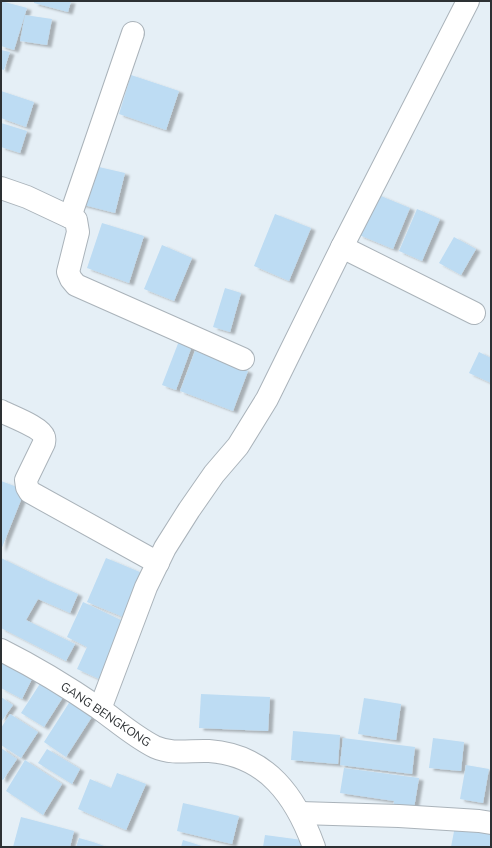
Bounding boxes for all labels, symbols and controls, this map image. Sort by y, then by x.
street label: GANG BENGKONG [58,678,154,750]

